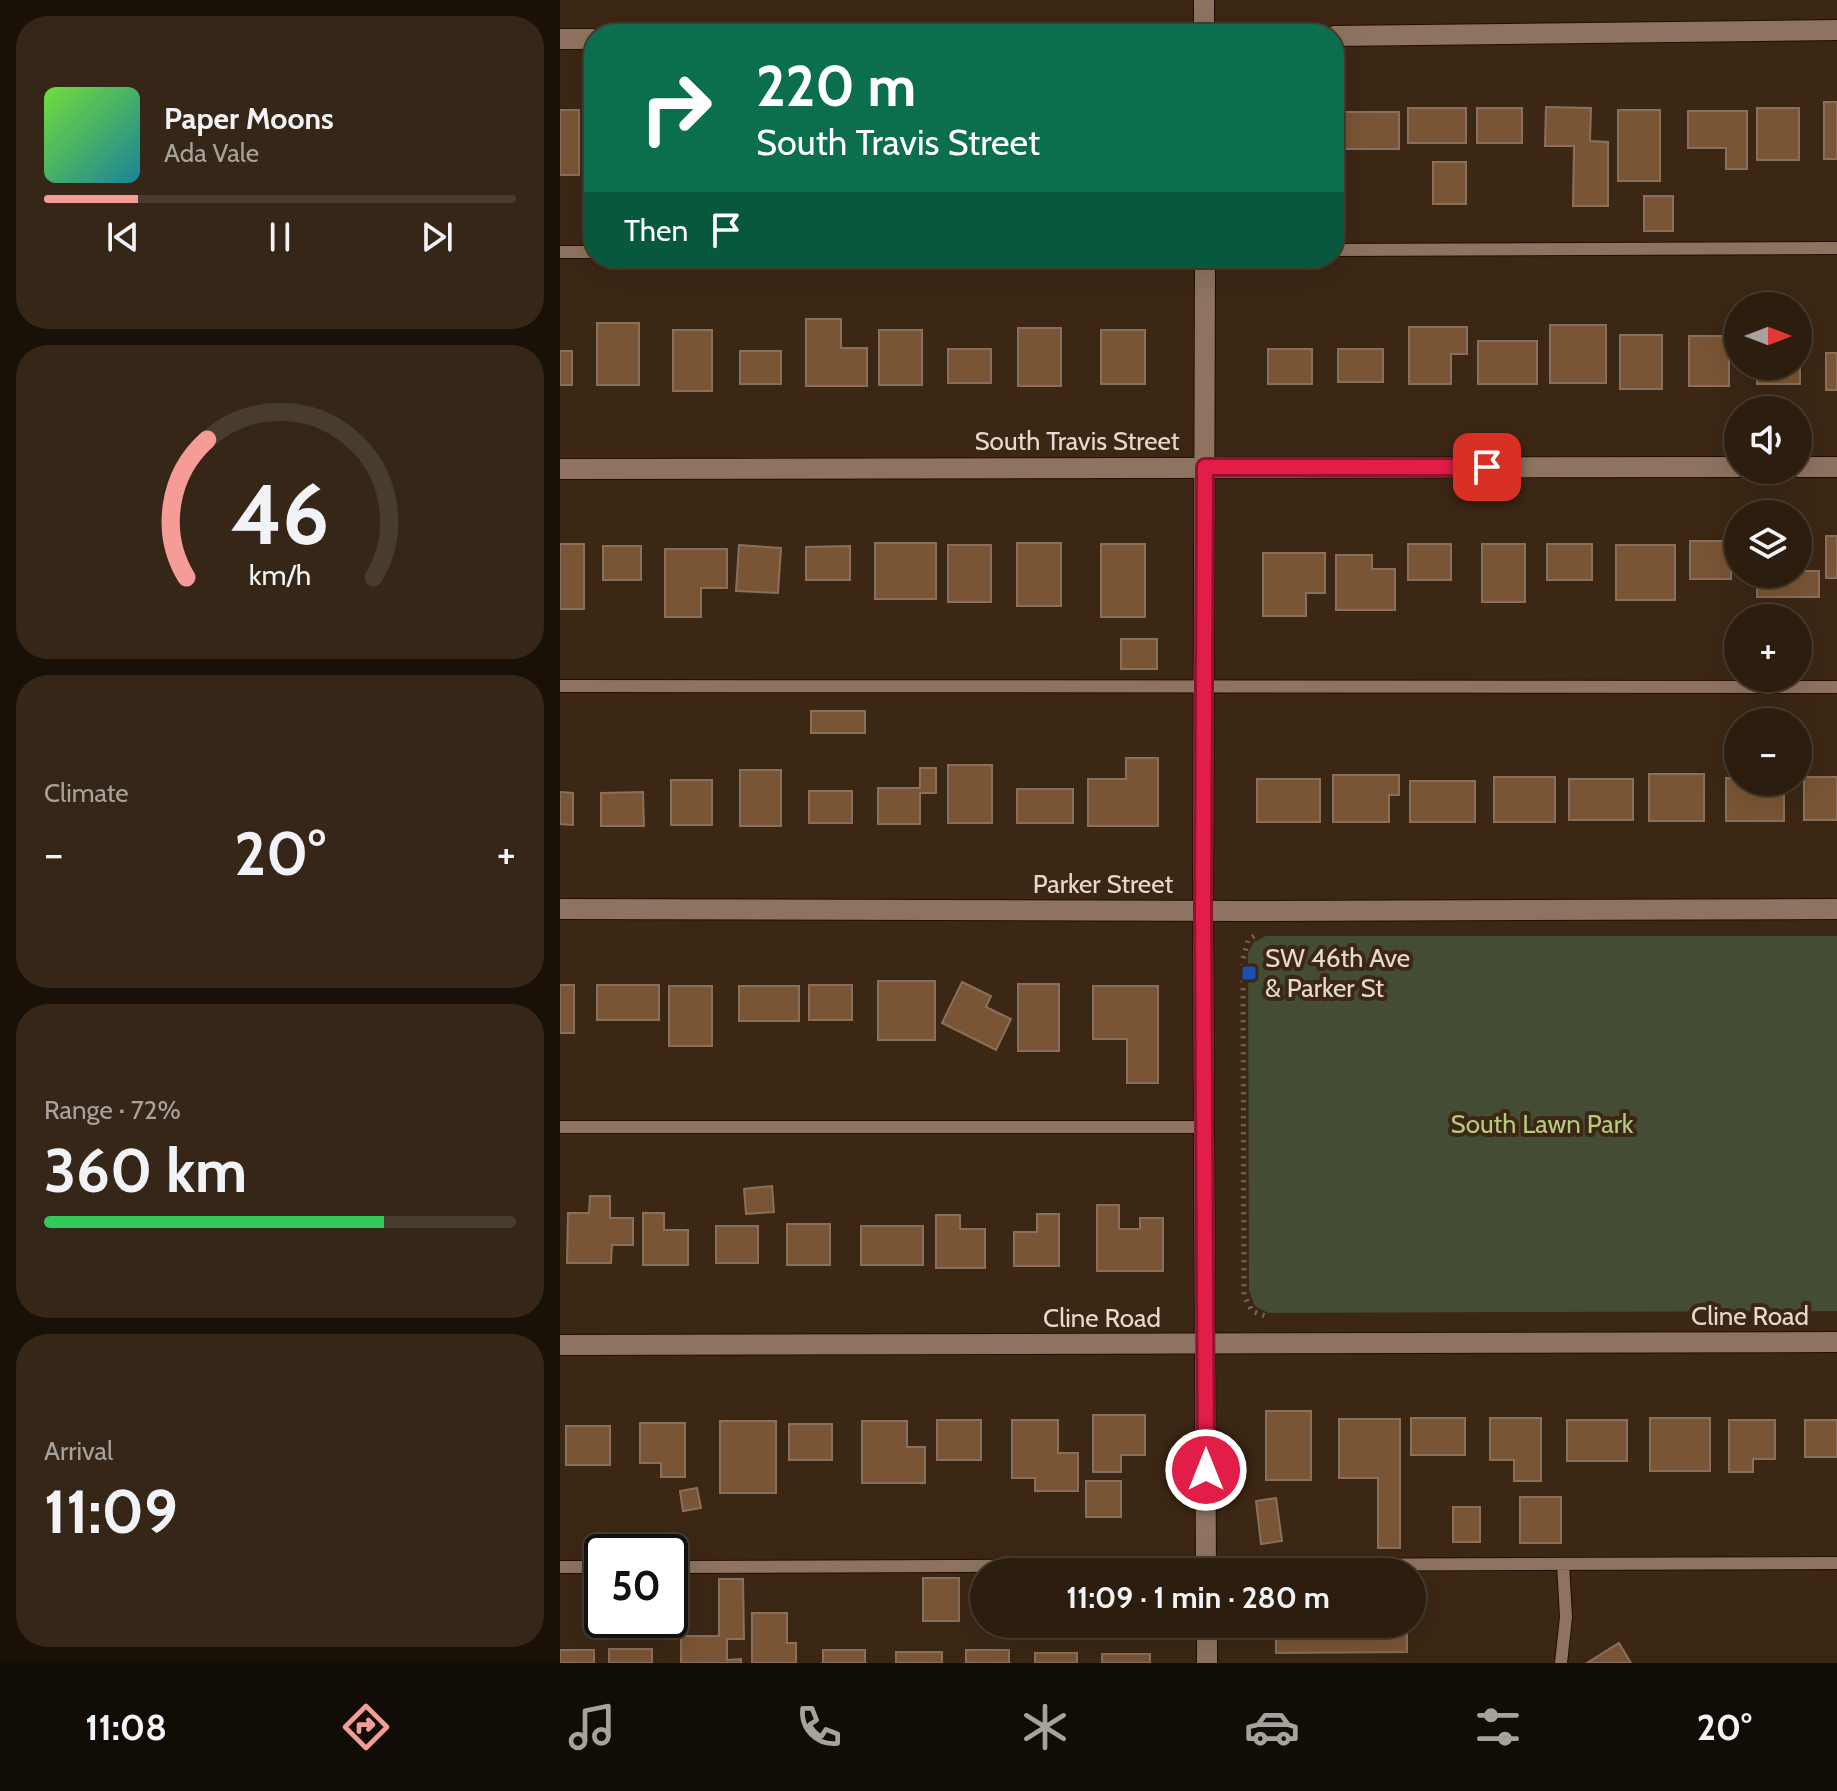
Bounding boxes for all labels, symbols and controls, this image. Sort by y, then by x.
text: 220 m [756,52,916,120]
icon: right [624,56,728,160]
text: Paper Moons [164,100,334,137]
text: South Travis Street [756,120,1040,164]
text: Ada Vale [164,137,259,169]
icon: arrive [704,208,748,252]
text: Then [624,212,688,249]
icon: previous [101,215,145,259]
icon: pause [258,215,302,259]
icon: next [415,215,459,259]
north arrow [1724,292,1812,380]
map controls [1724,292,1812,796]
button: sound [1724,396,1812,484]
street label: South Travis Street [974,425,1180,457]
pin [1453,433,1521,501]
icon: arrive [1465,445,1509,489]
text: 46 [231,464,329,565]
button: layers [1724,500,1812,588]
text: km/h [249,557,311,592]
button: + [1724,604,1812,692]
button: − [1724,708,1812,796]
text: Climate [44,777,129,809]
text: 20° [234,817,326,890]
text: − [44,827,63,880]
text: + [497,827,516,880]
street label: Parker Street [1033,868,1173,900]
place label: SW 46th Ave & Parker St [1265,942,1410,1004]
marker: SW 46th Ave & Parker St [1240,964,1258,982]
text: Range · 72% [44,1094,181,1126]
park label: South Lawn Park [1450,1108,1634,1140]
text: 360 km [44,1134,247,1207]
street label: Cline Road [1691,1300,1809,1332]
street label: Cline Road [1043,1302,1161,1334]
position arrow [1164,1428,1248,1512]
text: Arrival [44,1435,113,1467]
text: 11:09 [44,1475,178,1548]
speed limit sign: 50 [584,1534,688,1638]
text: 11:09 · 1 min · 280 m [1066,1579,1330,1616]
icon: directions [338,1699,394,1755]
icon: music [564,1699,620,1755]
icon: phone [791,1699,847,1755]
icon: climate [1017,1699,1073,1755]
icon: car [1244,1699,1300,1755]
icon: filters [1470,1699,1526,1755]
text: 11:08 [85,1705,167,1749]
text: 20° [1697,1705,1752,1749]

